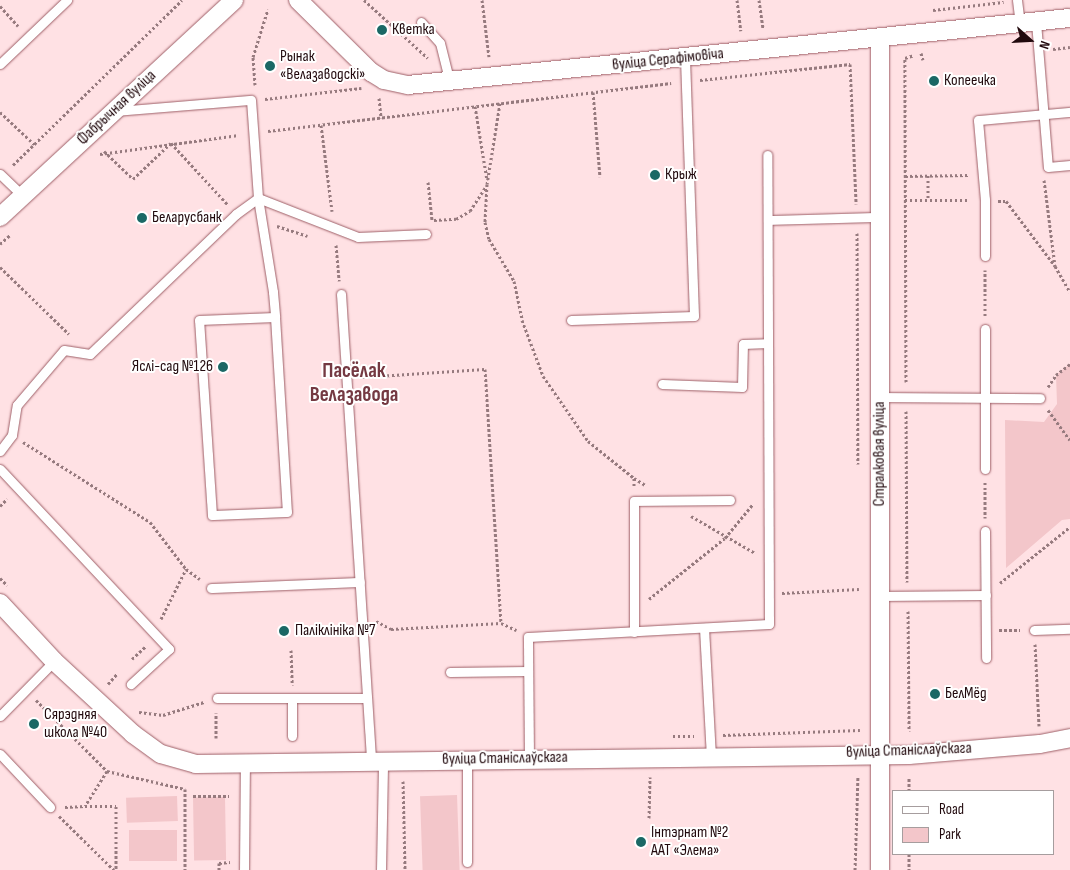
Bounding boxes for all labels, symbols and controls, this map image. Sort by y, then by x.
north arrow [1005,15,1055,65]
place label: Кветка [392,20,435,40]
marker: Кветка [376,24,388,36]
text: N [1035,39,1054,51]
street label: вуліца Серафімовіча [611,45,725,75]
place label: Рынак «Велазаводскі» [280,47,365,85]
marker: Рынак «Велазаводскі» [264,60,276,72]
street label: Фабрычная вуліца [74,67,160,149]
place label: Копеечка [944,71,996,91]
marker: Копеечка [928,75,940,87]
place label: Крыж [665,165,697,185]
marker: Крыж [649,169,661,181]
place label: Беларусбанк [152,208,222,228]
marker: Беларусбанк [136,212,148,224]
place label: Яслі-сад №126 [132,357,213,377]
district label: Пасёлак Велазавода [310,358,398,408]
marker: Яслі-сад №126 [217,361,229,373]
street label: Стралковая вуліца [870,402,890,506]
place label: Паліклініка №7 [295,621,375,641]
marker: Паліклініка №7 [277,624,291,638]
place label: БелМёд [945,684,987,704]
marker: БелМёд [929,688,941,700]
place label: Сярэдняя школа №40 [44,705,107,743]
marker: Сярэдняя школа №40 [28,718,40,730]
street label: вуліца Станіслаўскага [846,739,972,763]
street label: вуліца Станіслаўскага [442,748,568,770]
legend [892,790,1055,855]
text: Road [939,800,964,819]
place label: Інтэрнат №2 ААТ «Элема» [651,823,728,861]
text: Park [939,825,961,844]
marker: Інтэрнат №2 ААТ «Элема» [635,836,647,848]

